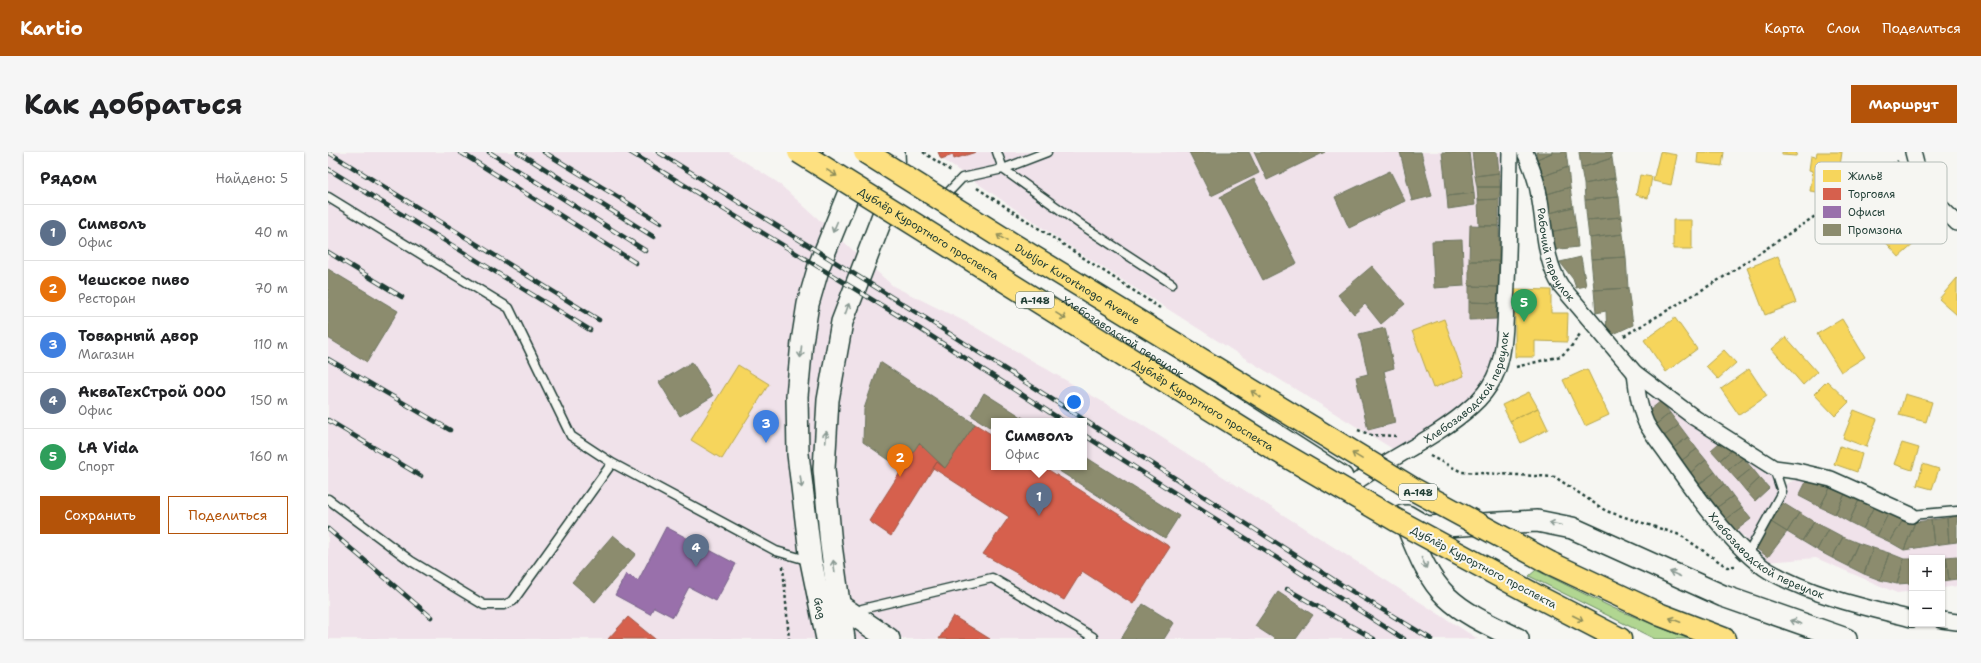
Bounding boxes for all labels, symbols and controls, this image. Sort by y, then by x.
text: Kartio [20,16,83,41]
text: Карта [1764,19,1805,37]
text: Слои [1827,19,1860,37]
text: Поделиться [1882,19,1961,37]
text: Как добраться [24,85,243,123]
button: Маршрут [1851,85,1957,123]
legend [1815,162,1947,244]
text: Рядом [40,167,97,189]
one-way arrow [826,169,838,177]
text: Жильё [1848,169,1883,184]
text: Найдено: 5 [215,170,288,187]
street label: Дублёр Курортного проспекта [855,184,1002,283]
text: Торговля [1848,187,1895,202]
text: Офисы [1848,205,1885,220]
street label: Рабочий переулок [1533,207,1578,305]
text: Символъ [78,214,146,234]
one-way arrow [831,221,839,233]
text: Промзона [1848,223,1902,238]
text: 1 [50,224,56,241]
text: 40 m [254,224,288,241]
text: Офис [78,234,113,251]
one-way arrow [997,234,1008,242]
street label: Dubljor Kurortnogo Avenue [1012,240,1143,328]
text: Чешское пиво [78,270,189,290]
text: 2 [48,280,58,297]
text: 70 m [254,280,288,297]
pin: 5 [1511,289,1537,322]
text: Ресторан [78,290,136,307]
road number: А-148 [1016,292,1054,308]
street label: Хлебозаводской переулок [1059,293,1187,382]
one-way arrow [844,302,851,315]
one-way arrow [1055,312,1066,320]
text: Товарный двор [78,326,198,346]
street label: Хлебозаводской переулок [1421,331,1513,447]
text: 3 [48,336,58,353]
text: 110 m [253,336,288,353]
one-way arrow [797,345,805,358]
text: Магазин [78,346,134,363]
street label: Дублёр Курортного проспекта [1130,356,1277,455]
text: АкваТехСтрой ООО [78,382,226,402]
one-way arrow [1250,390,1262,398]
text: 4 [48,392,58,409]
text: 150 m [250,392,288,409]
your location [1064,392,1084,412]
text: Офис [78,402,113,419]
pin: 3 [753,410,779,443]
popup [991,418,1087,470]
text: Символъ [1005,426,1073,446]
one-way arrow [822,431,830,444]
text: LA Vida [78,438,139,458]
pin: 2 [887,444,913,477]
text: Офис [1005,446,1040,463]
text: 5 [49,448,57,465]
text: 160 m [250,448,288,465]
one-way arrow [1351,451,1363,459]
text: Спорт [78,458,114,475]
one-way arrow [797,475,805,488]
pin: 1 [1026,483,1052,516]
road number: А-148 [1399,484,1437,500]
button: Сохранить [40,496,160,534]
button: Поделиться [168,496,288,534]
street label: Хлебозаводской переулок [1705,509,1826,603]
one-way arrow [1549,520,1562,528]
street label: Дублёр Курортного проспекта [1408,523,1559,612]
pin: 4 [683,534,709,567]
map controls [1909,555,1945,627]
button: + [1909,555,1945,591]
one-way arrow [1421,556,1428,568]
one-way arrow [830,560,838,573]
one-way arrow [1669,570,1681,578]
button: − [1909,591,1945,627]
street label: Gag [810,596,829,621]
one-way arrow [1572,615,1584,622]
one-way arrow [1669,616,1681,624]
one-way arrow [1790,617,1802,625]

